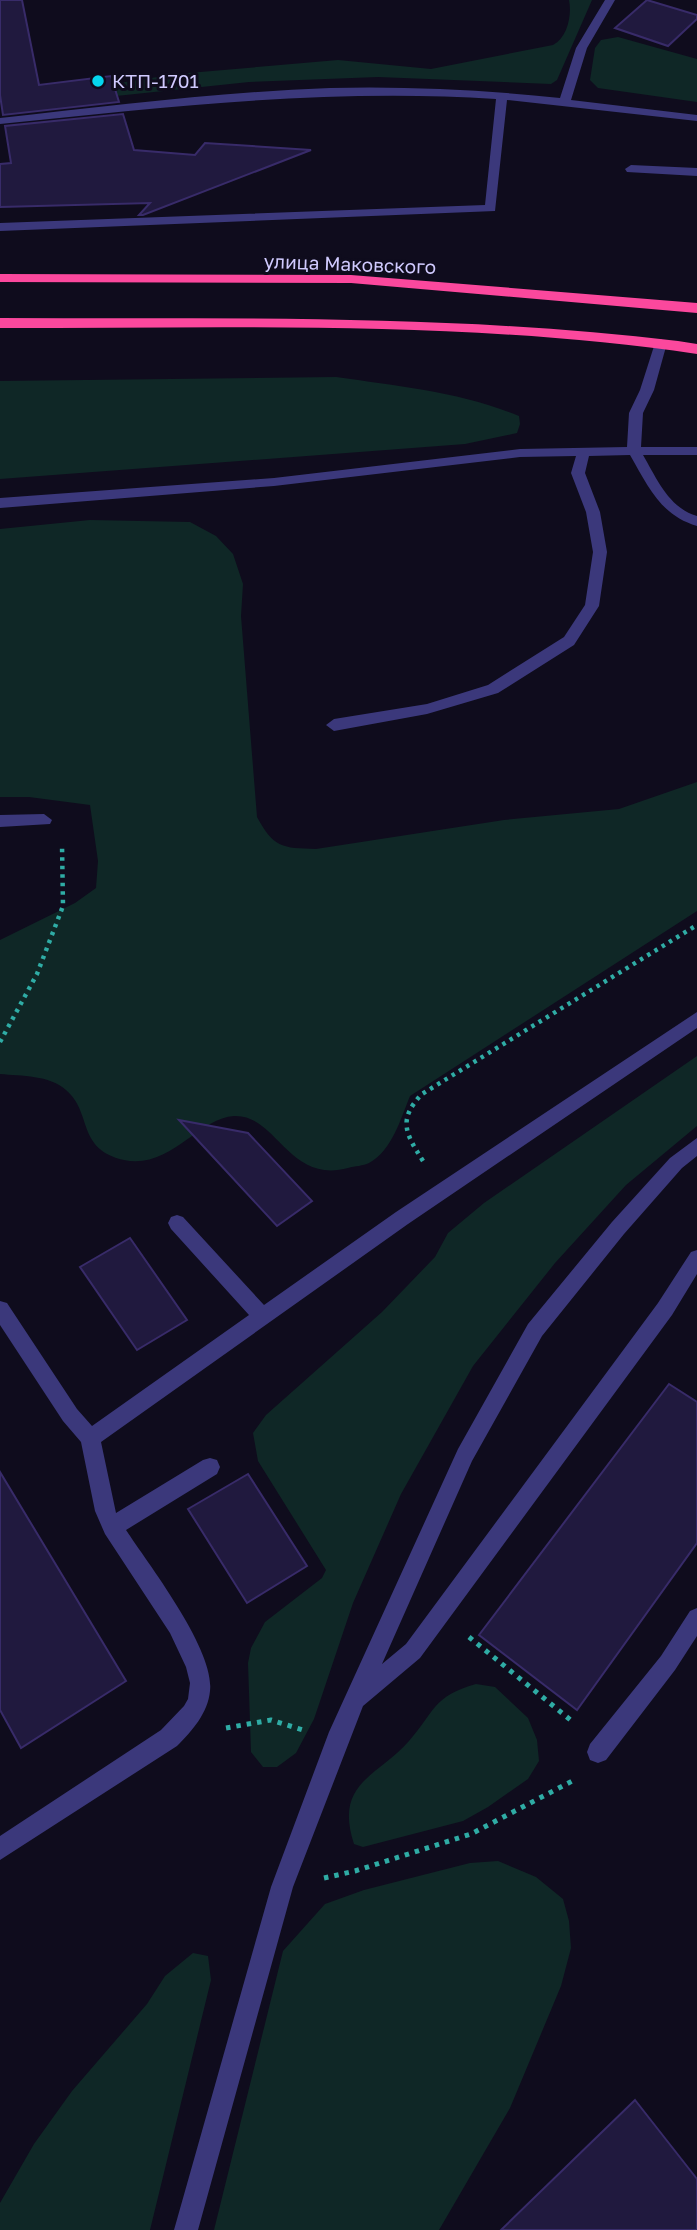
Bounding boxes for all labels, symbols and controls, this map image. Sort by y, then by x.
place label: КТП-1701 [112,69,199,92]
marker: КТП-1701 [90,73,106,89]
street label: улица Маковского [263,249,437,278]

